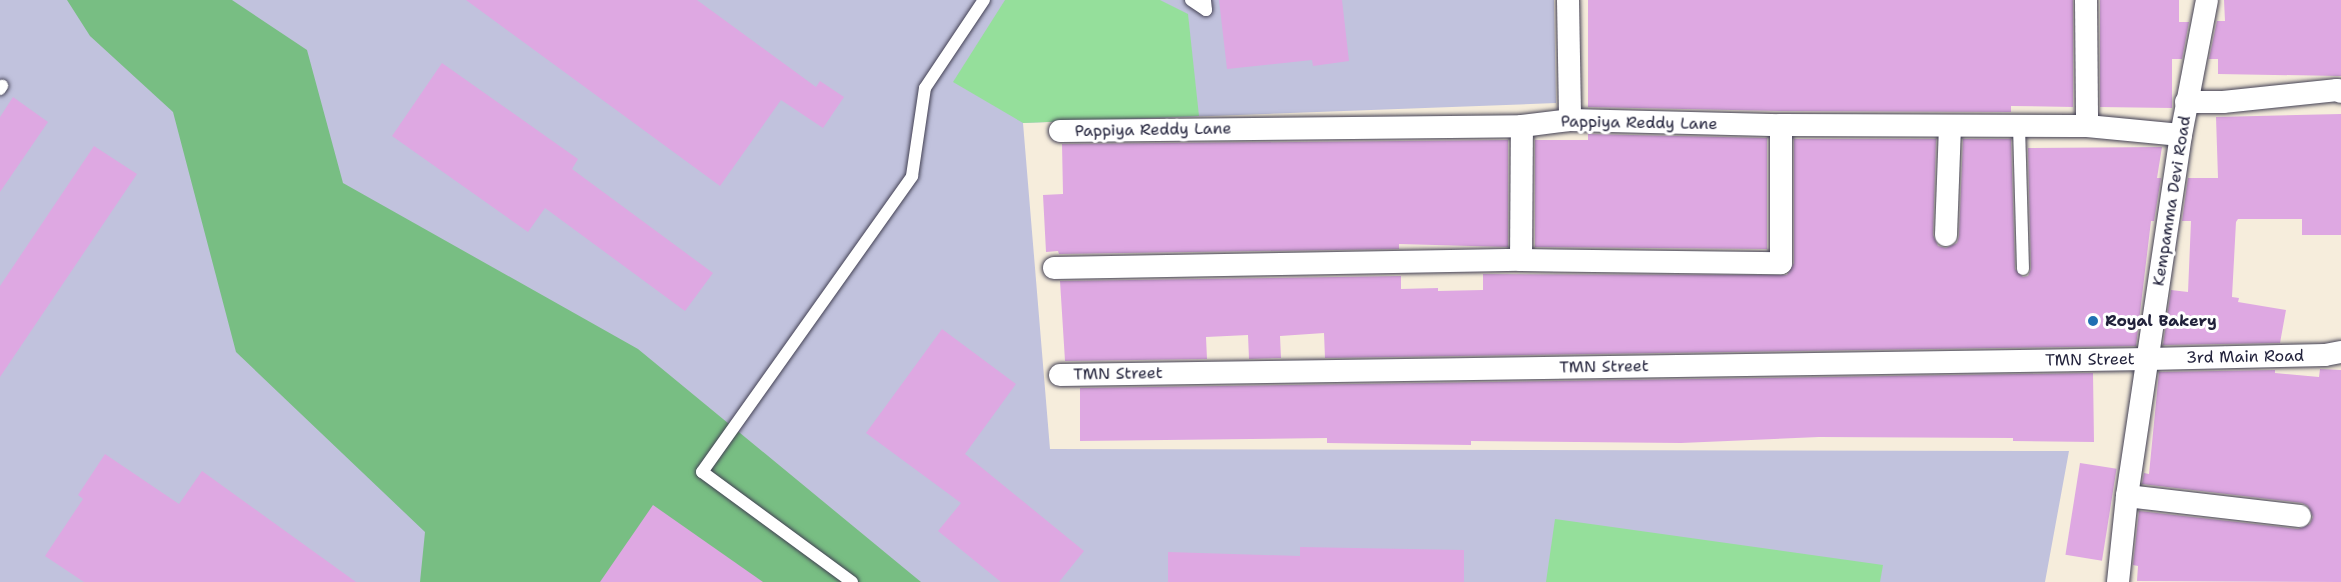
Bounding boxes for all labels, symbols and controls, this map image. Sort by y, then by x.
street label: Pappiya Reddy Lane [1560,112,1718,134]
street label: Kempamma Devi Road [2149,115,2195,287]
street label: Pappiya Reddy Lane [1074,119,1232,141]
place label: Royal Bakery [2105,311,2217,331]
marker: Royal Bakery [2086,314,2100,328]
street label: 3rd Main Road [2186,346,2304,368]
street label: TMN Street [2045,350,2135,370]
street label: TMN Street [1559,357,1649,377]
street label: TMN Street [1073,364,1163,384]

